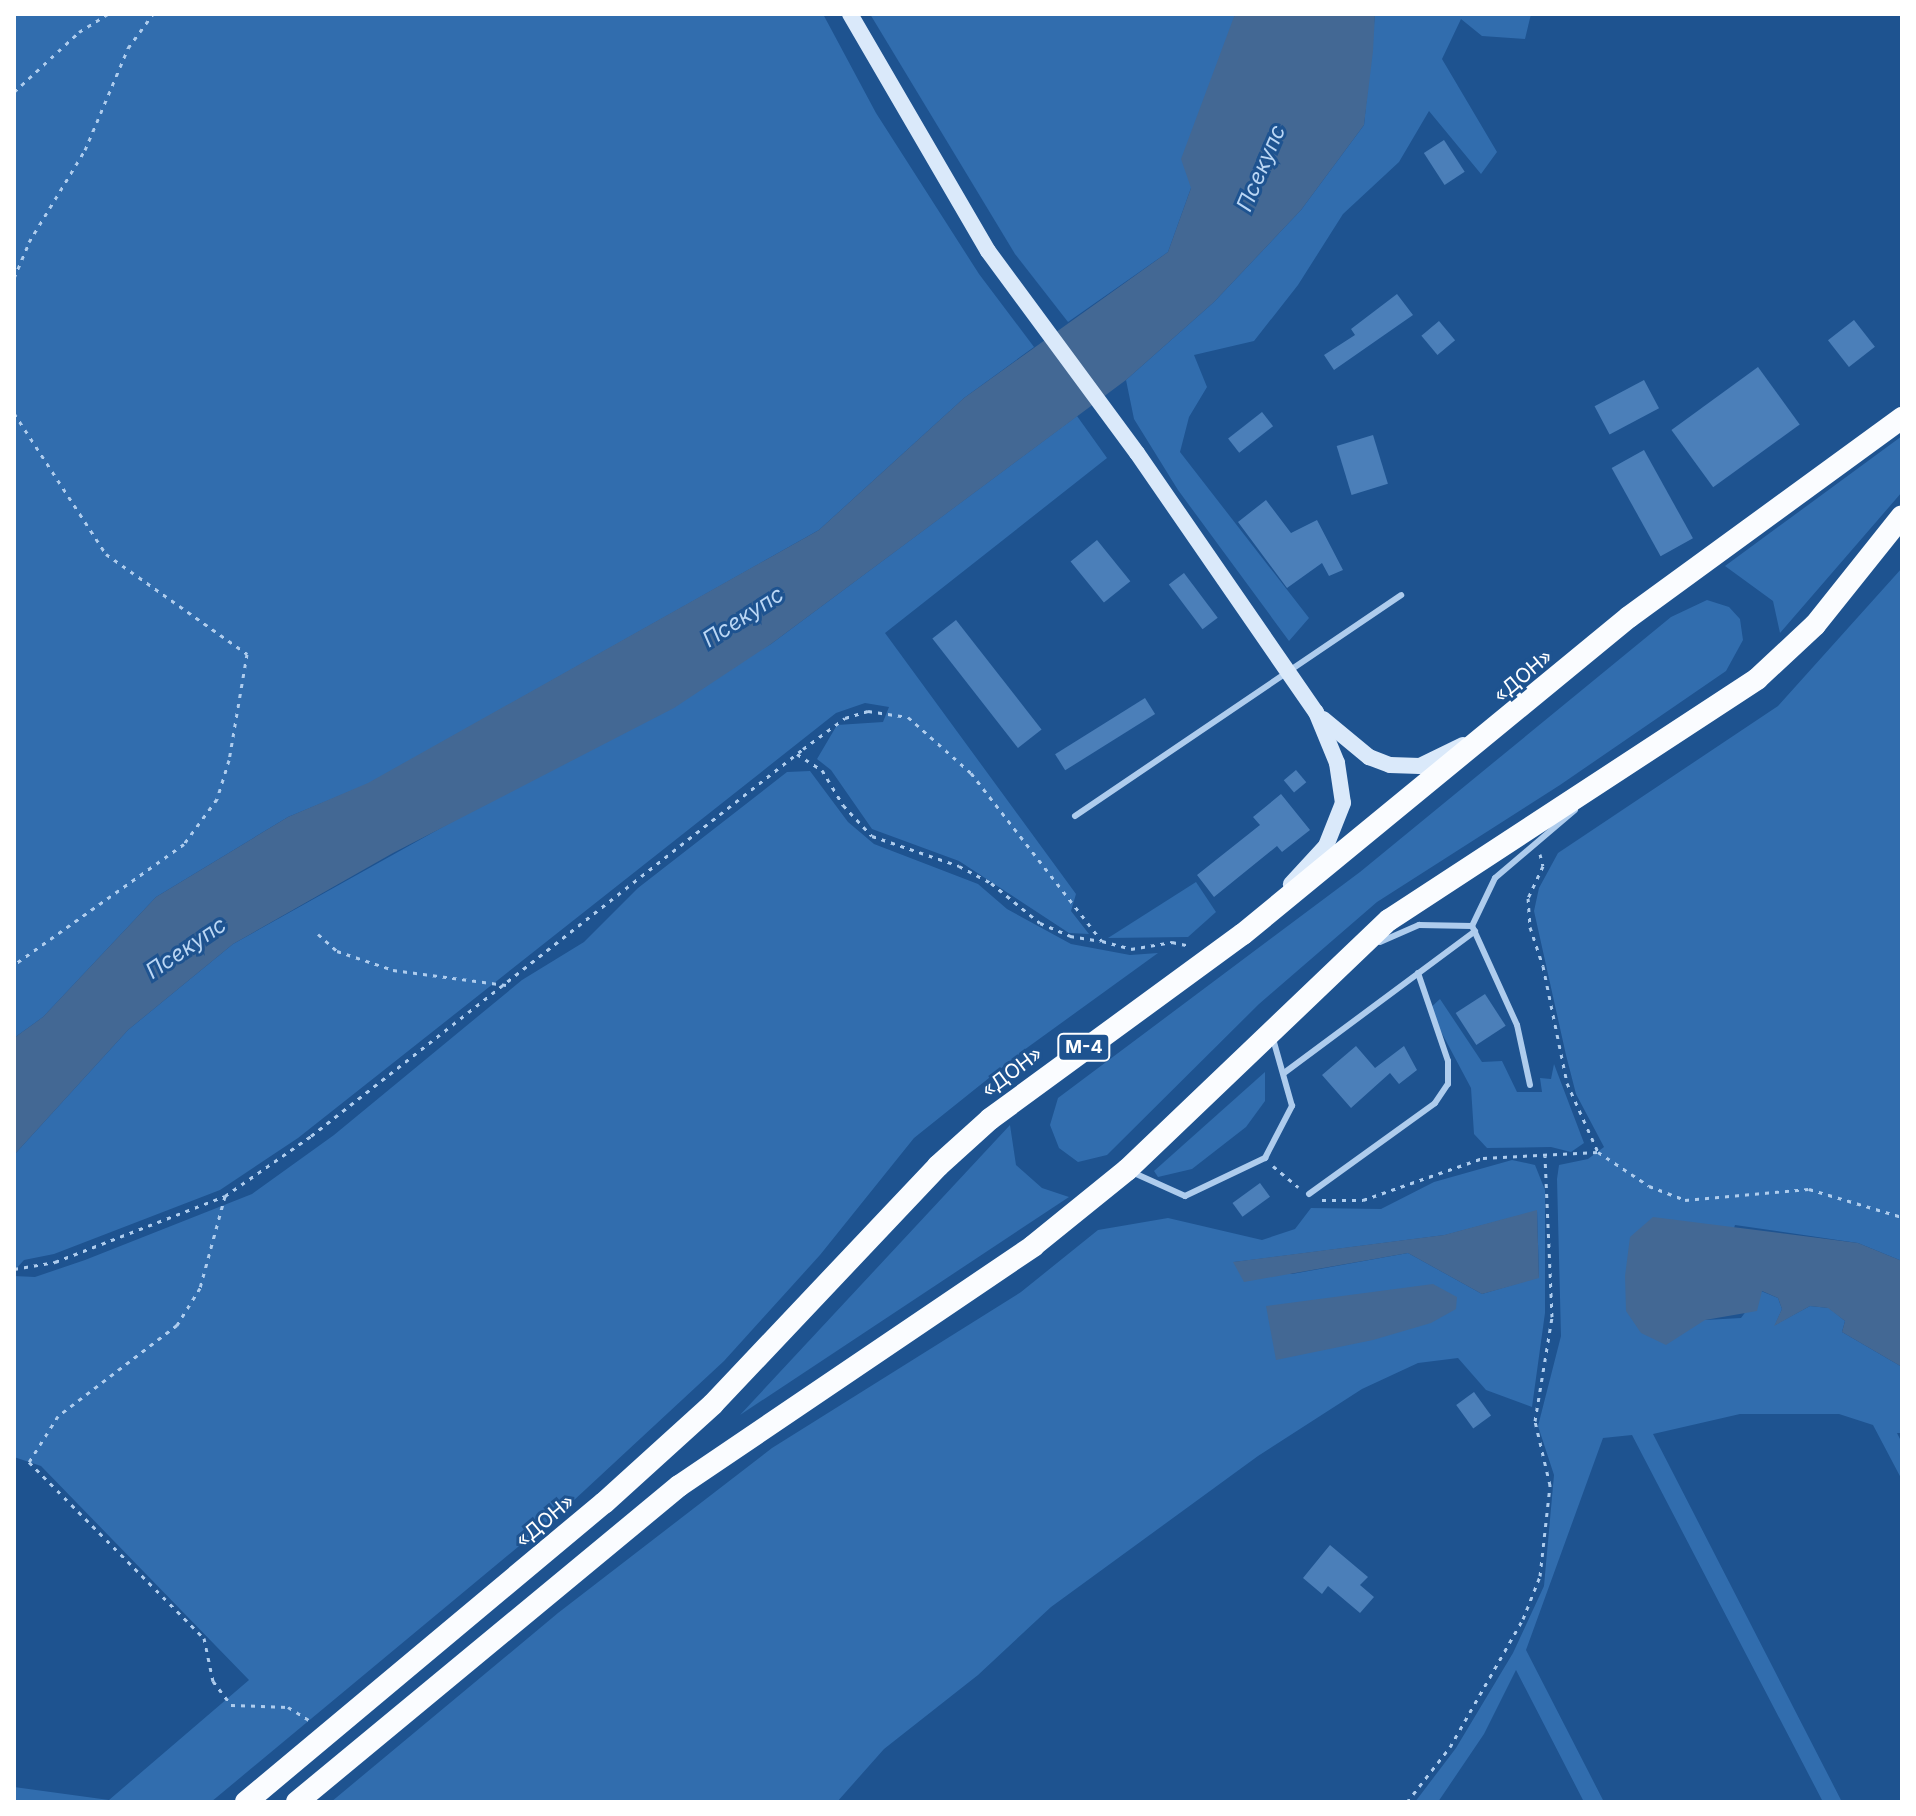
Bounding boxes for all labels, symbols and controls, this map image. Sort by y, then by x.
water label: Псекупс [1231,121,1291,215]
water label: Псекупс [697,581,789,653]
street label: «ДОН» [1489,644,1557,708]
water label: Псекупс [141,911,231,985]
road number: М-4 [1056,1033,1112,1061]
street label: «ДОН» [977,1041,1047,1103]
street label: «ДОН» [511,1489,579,1553]

